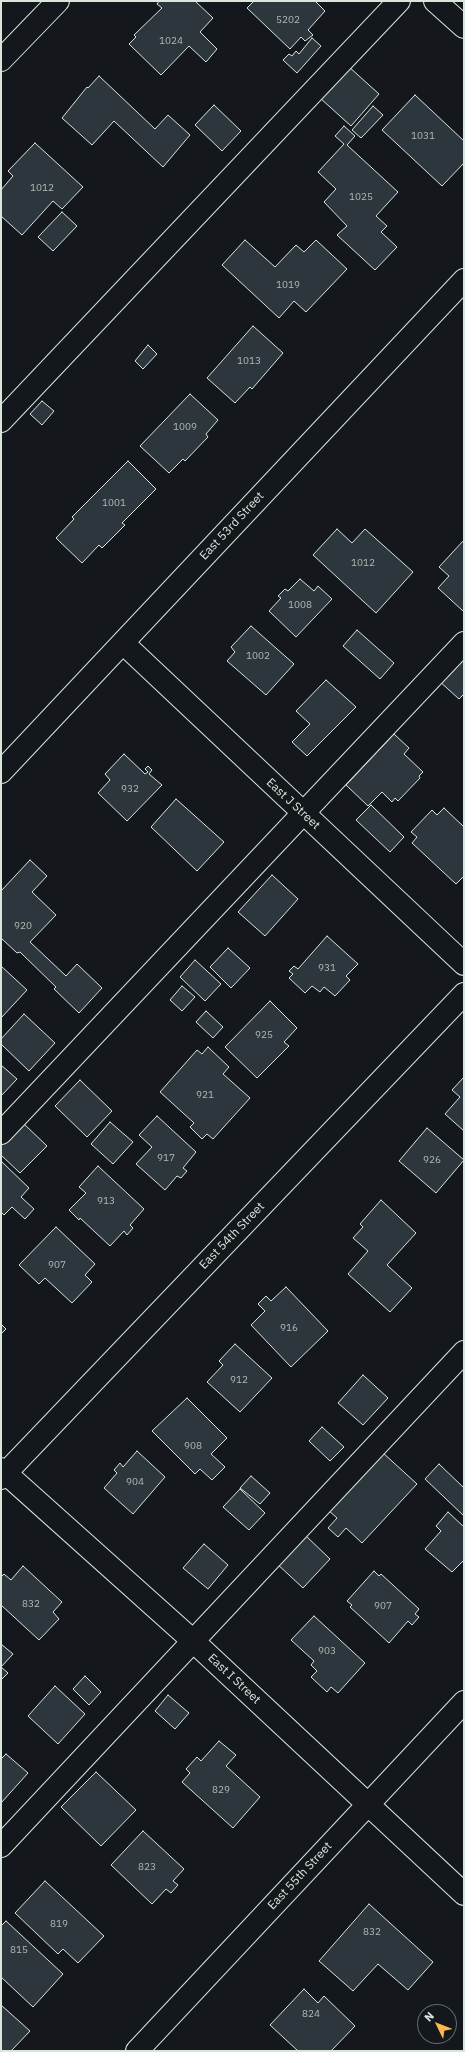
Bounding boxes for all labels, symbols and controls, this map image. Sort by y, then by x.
house number: 5202 [276,14,300,26]
house number: 1024 [159,35,183,47]
house number: 1031 [411,130,435,142]
house number: 1012 [30,182,54,194]
house number: 1025 [349,191,373,203]
house number: 1019 [276,279,300,291]
house number: 1013 [237,355,261,367]
house number: 1009 [173,421,197,433]
street label: East 53rd Street [197,489,267,563]
house number: 1001 [102,497,126,509]
house number: 1012 [351,557,375,569]
house number: 1008 [288,599,312,611]
house number: 1002 [246,650,270,662]
street label: East J Street [263,776,323,832]
house number: 932 [121,783,139,795]
house number: 920 [14,920,32,932]
house number: 931 [318,962,336,974]
house number: 925 [255,1029,273,1041]
house number: 921 [196,1089,214,1101]
house number: 917 [157,1152,175,1164]
house number: 926 [423,1154,441,1166]
house number: 913 [97,1195,115,1207]
street label: East 54th Street [196,1200,268,1272]
house number: 907 [48,1259,66,1271]
house number: 916 [280,1322,298,1334]
house number: 912 [230,1374,248,1386]
house number: 908 [184,1440,202,1452]
house number: 904 [126,1476,144,1488]
house number: 832 [22,1598,40,1610]
house number: 907 [374,1600,392,1612]
house number: 903 [318,1645,336,1657]
street label: East I Street [205,1651,263,1707]
house number: 829 [212,1784,230,1796]
street label: East 55th Street [265,1839,335,1913]
house number: 823 [138,1861,156,1873]
house number: 819 [50,1918,68,1930]
house number: 832 [363,1926,381,1938]
house number: 815 [10,1944,28,1956]
north arrow [417,2004,457,2044]
house number: 824 [302,2008,320,2020]
text: N [421,2009,437,2024]

